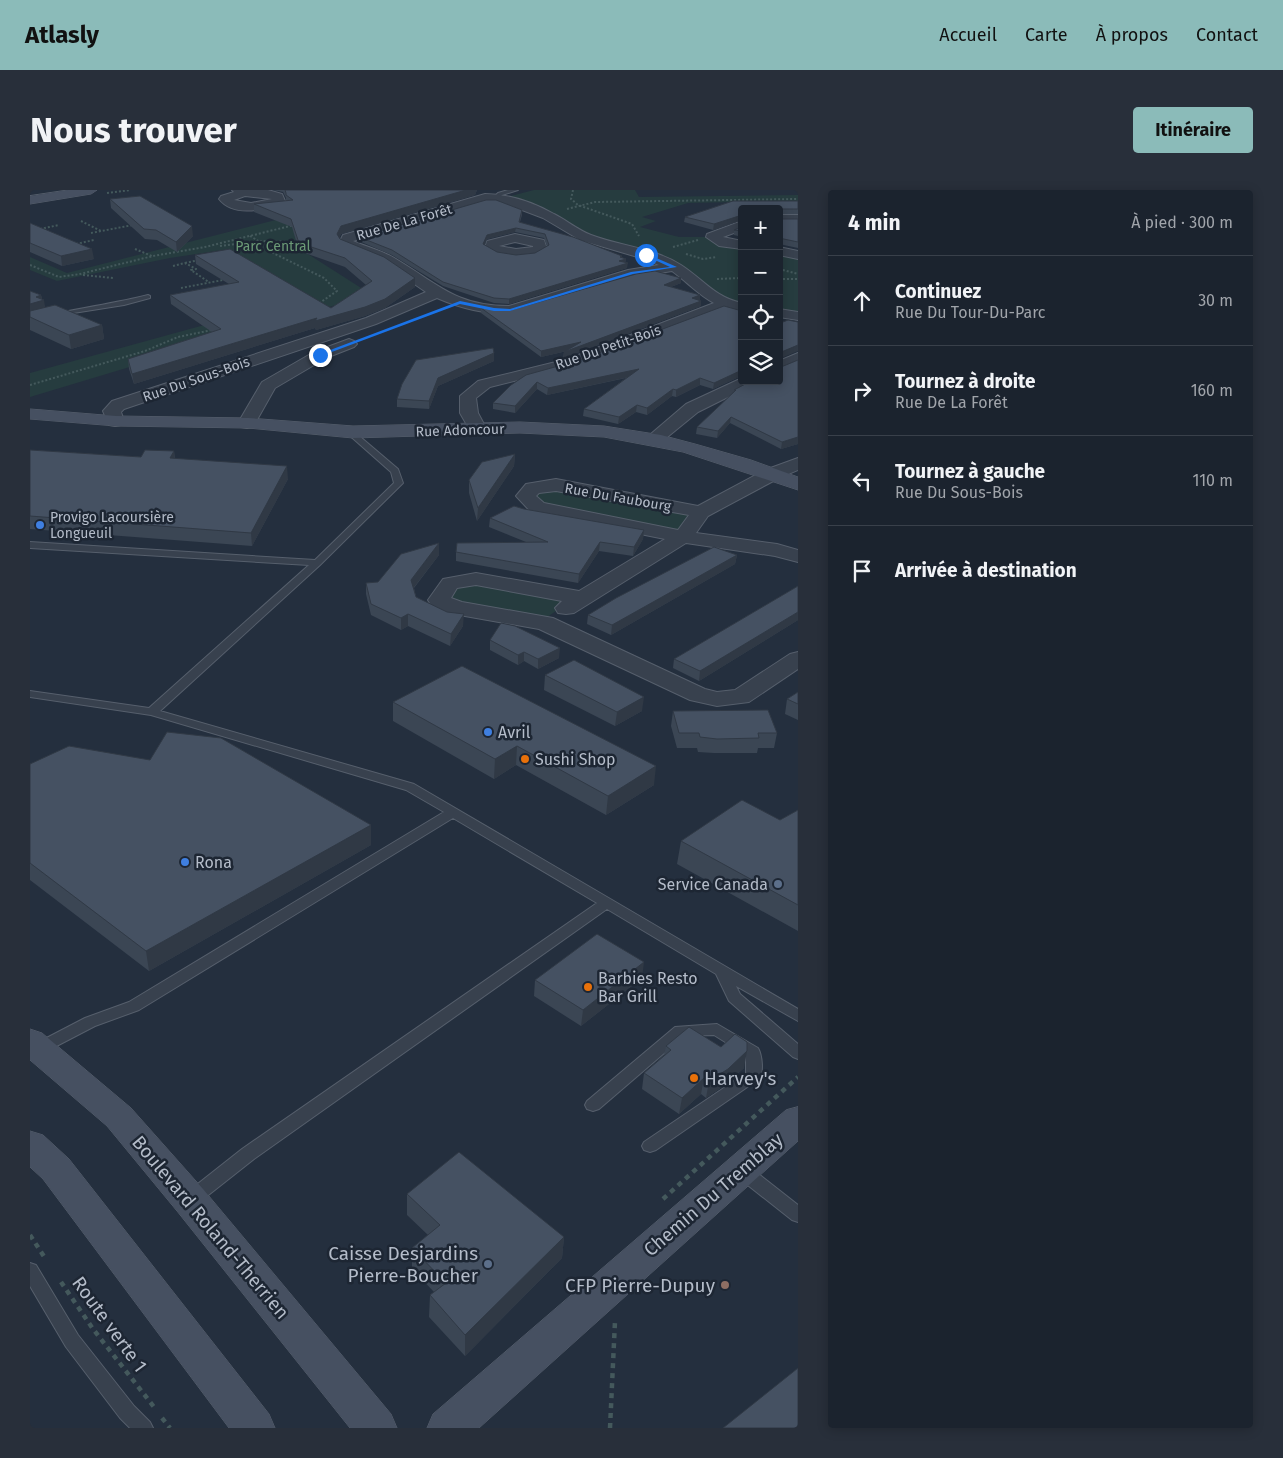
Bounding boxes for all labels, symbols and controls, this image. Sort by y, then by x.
text: Atlasly [25,21,99,49]
text: Accueil [939,24,997,46]
text: Carte [1025,24,1068,46]
text: À propos [1096,24,1168,46]
text: Contact [1196,24,1258,46]
button: Itinéraire [1133,107,1253,153]
text: Nous trouver [30,109,237,151]
street label: Rue De La Forêt [354,200,455,244]
map controls [738,205,783,385]
button: + [738,205,783,250]
text: 4 min [848,210,901,236]
text: À pied · 300 m [1131,213,1233,232]
park label: Parc Central [235,238,311,255]
route start [635,244,658,267]
button: − [738,250,783,295]
text: Continuez [895,280,981,303]
icon: ahead [848,287,876,315]
text: 30 m [1198,291,1233,310]
button: locate [738,295,783,340]
text: Rue Du Tour-Du-Parc [895,303,1045,322]
street label: Rue Du Petit-Bois [553,321,664,373]
button: layers [738,340,783,385]
route end [309,344,332,367]
street label: Rue Du Sous-Bois [140,353,252,406]
text: Tournez à droite [895,370,1036,393]
icon: right [848,377,876,405]
text: 160 m [1191,381,1233,400]
text: Rue De La Forêt [895,393,1008,412]
street label: Rue Adoncour [415,420,505,441]
text: Tournez à gauche [895,460,1045,483]
icon: left [848,467,876,495]
text: 110 m [1192,471,1233,490]
street label: Rue Du Faubourg [563,480,673,515]
text: Rue Du Sous-Bois [895,483,1023,502]
place label: Provigo Lacoursière Longueuil [50,509,174,542]
marker: Provigo Lacoursière Longueuil [34,519,46,531]
icon: arrive [848,557,876,585]
text: Arrivée à destination [895,559,1077,582]
place label: Avril [498,723,531,742]
marker: Avril [482,726,494,738]
place label: Sushi Shop [535,750,616,769]
marker: Sushi Shop [519,753,531,765]
place label: Rona [195,853,232,872]
marker: Rona [179,856,191,868]
place label: Service Canada [658,875,768,894]
marker: Service Canada [772,878,784,890]
place label: Barbies Resto Bar Grill [598,969,698,1006]
marker: Barbies Resto Bar Grill [582,981,594,993]
place label: Harvey's [704,1067,776,1090]
marker: Harvey's [688,1072,700,1084]
street label: Chemin Du Tremblay [639,1127,788,1261]
street label: Boulevard Roland-Therrien [127,1131,294,1324]
place label: Caisse Desjardins Pierre-Boucher [328,1242,479,1287]
marker: Caisse Desjardins Pierre-Boucher [482,1258,494,1270]
street label: Route verte 1 [67,1272,152,1377]
place label: CFP Pierre-Dupuy [565,1274,716,1297]
marker: CFP Pierre-Dupuy [719,1279,731,1291]

